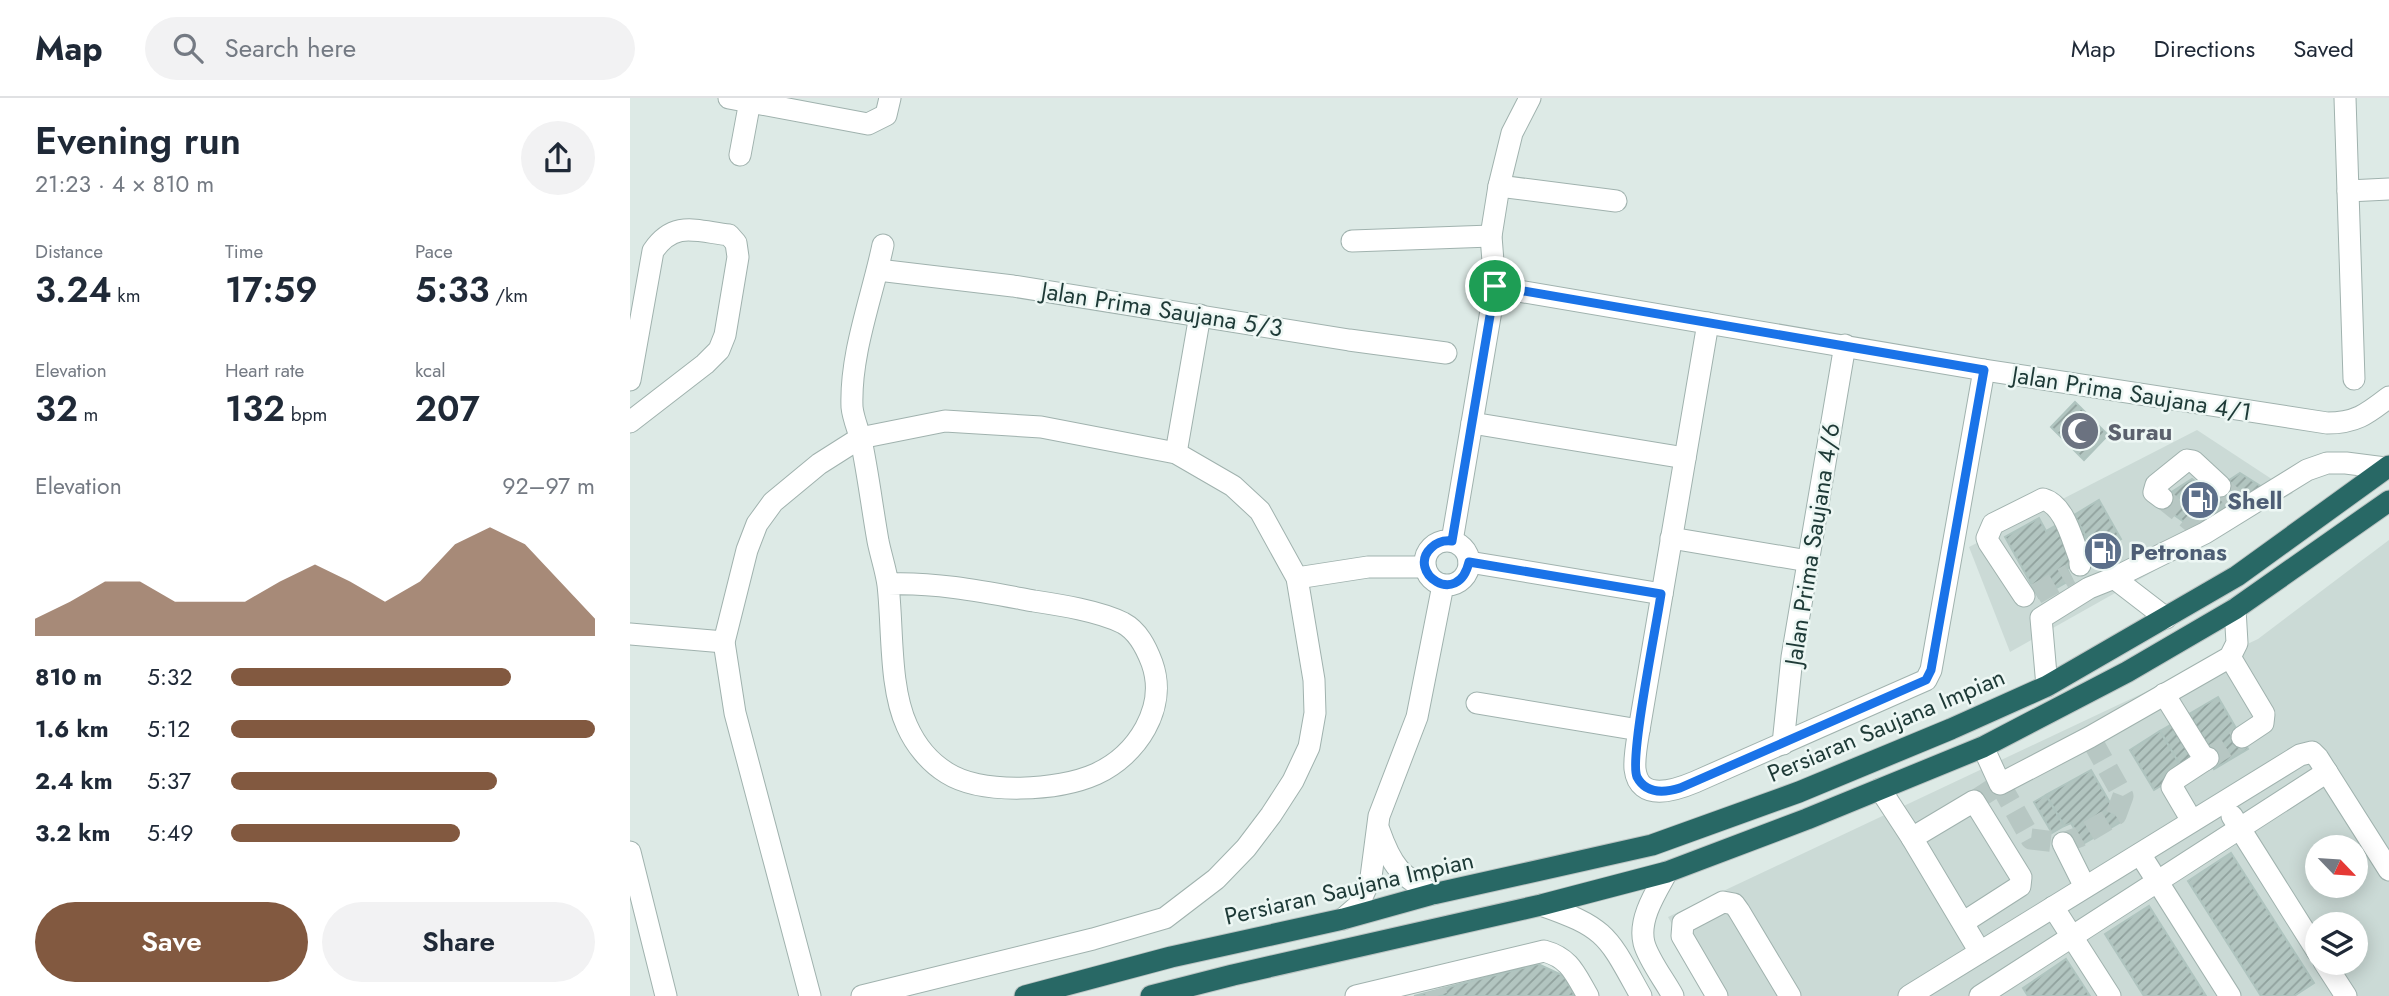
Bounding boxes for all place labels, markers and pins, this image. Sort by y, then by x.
pin [1465,256,1525,316]
mosque icon: Surau [2059,410,2101,452]
place label: Surau [2107,414,2172,449]
fuel station icon: Shell [2179,479,2221,521]
place label: Shell [2227,483,2282,518]
fuel station icon: Petronas [2082,530,2124,572]
place label: Petronas [2130,534,2227,569]

